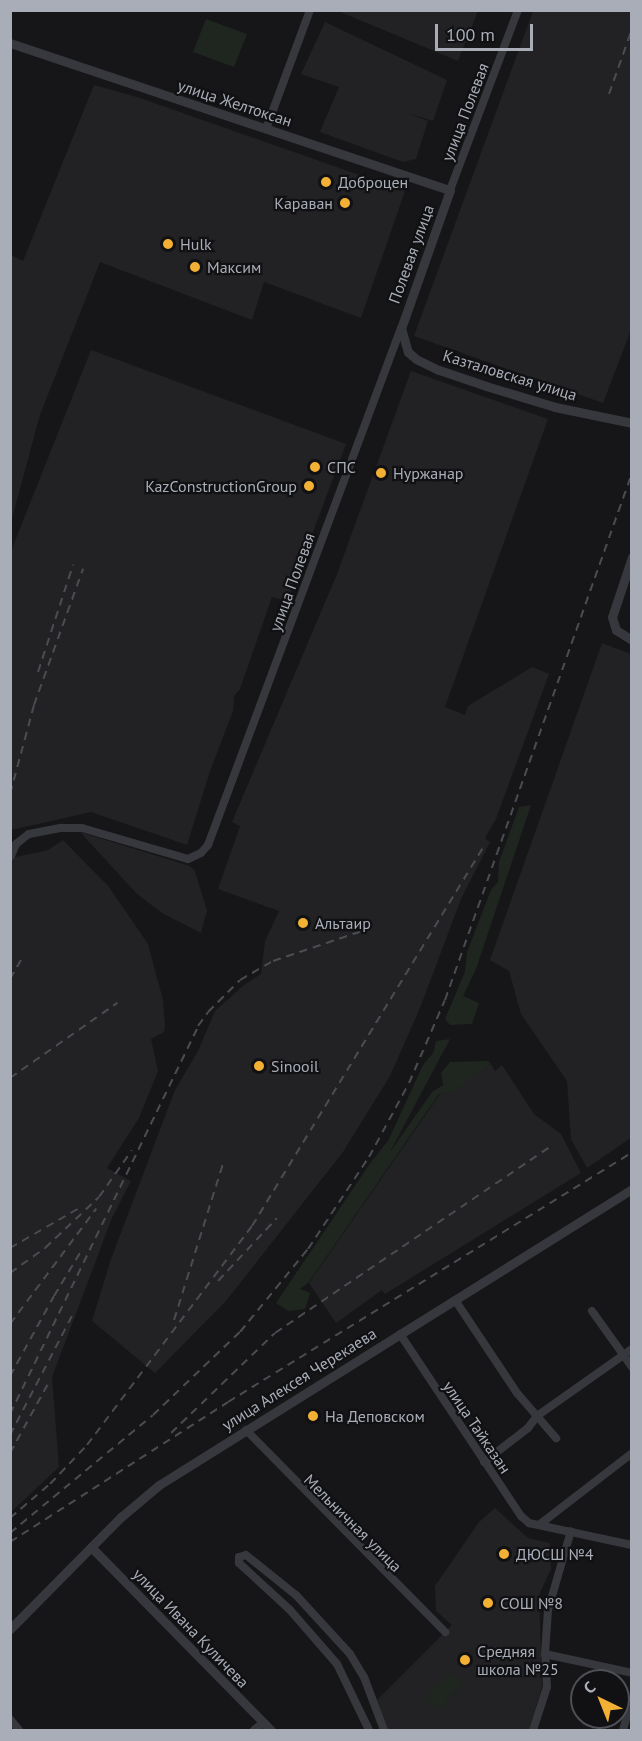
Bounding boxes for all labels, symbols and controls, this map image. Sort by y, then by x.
scale bar [438,12,536,50]
text: 100 m [446,23,495,46]
street label: улица Полевая [437,60,493,164]
street label: улица Желтоксан [175,75,295,131]
place label: Доброцен [338,172,408,192]
marker: Доброцен [319,175,333,189]
place label: Караван [274,193,333,213]
marker: Караван [338,196,352,210]
street label: Полевая улица [384,202,438,306]
place label: Hulk [180,234,212,254]
marker: Hulk [161,237,175,251]
place label: Максим [207,257,261,277]
marker: Максим [188,260,202,274]
street label: Казталовская улица [441,345,579,405]
place label: СПС [327,457,356,477]
marker: СПС [308,460,322,474]
place label: Нуржанар [393,463,463,483]
marker: Нуржанар [374,466,388,480]
place label: KazConstructionGroup [145,476,297,496]
marker: KazConstructionGroup [302,479,316,493]
street label: улица Полевая [265,530,319,634]
place label: Альтаир [315,913,371,933]
marker: Альтаир [296,916,310,930]
place label: Sinooil [271,1056,319,1076]
marker: Sinooil [252,1059,266,1073]
street label: улица Алексея Черекаева [218,1323,380,1435]
street label: улица Тайказан [439,1377,515,1477]
place label: На Деповском [325,1406,425,1426]
marker: На Деповском [306,1409,320,1423]
street label: Мельничная улица [300,1470,406,1576]
place label: ДЮСШ №4 [516,1544,594,1564]
marker: ДЮСШ №4 [497,1547,511,1561]
street label: улица Ивана Куличева [129,1564,253,1692]
place label: СОШ №8 [500,1593,563,1613]
marker: СОШ №8 [481,1596,495,1610]
place label: Средняя школа №25 [477,1641,559,1679]
marker: Средняя школа №25 [458,1653,472,1667]
north arrow [570,1669,630,1729]
text: С [579,1677,599,1698]

